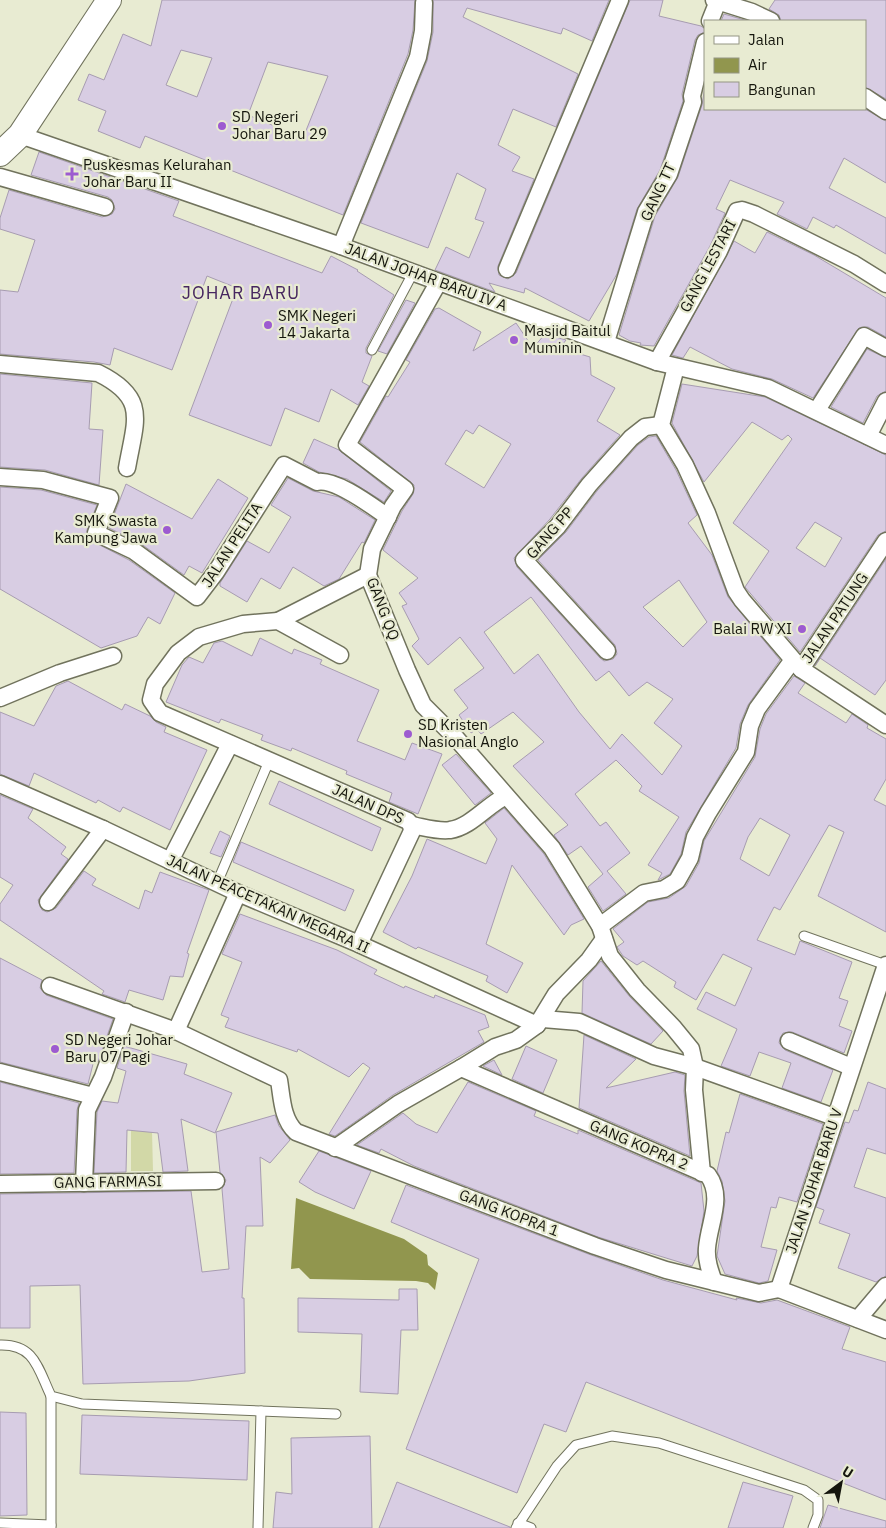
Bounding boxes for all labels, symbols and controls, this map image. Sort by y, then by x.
legend [704,20,866,110]
text: Jalan [748,30,784,49]
text: Air [748,55,767,74]
text: Bangunan [748,80,816,99]
place label: SD Negeri Johar Baru 29 [232,107,327,143]
marker: SD Negeri Johar Baru 29 [216,120,228,132]
place label: Puskesmas Kelurahan Johar Baru II [83,155,232,191]
street label: GANG TT [636,159,679,224]
marker: Puskesmas Kelurahan Johar Baru II [65,167,79,181]
street label: GANG LESTARI [675,216,740,315]
street label: JALAN JOHAR BARU IV A [343,238,510,315]
district label: JOHAR BARU [182,281,300,304]
place label: SMK Negeri 14 Jakarta [278,306,356,342]
marker: SMK Negeri 14 Jakarta [262,319,274,331]
place label: Masjid Baitul Muminin [524,321,611,357]
marker: Masjid Baitul Muminin [508,334,520,346]
street label: JALAN PELITA [197,498,266,591]
street label: GANG PP [522,503,577,563]
place label: SMK Swasta Kampung Jawa [54,511,157,547]
marker: SMK Swasta Kampung Jawa [161,524,173,536]
street label: JALAN PATUNG [797,569,872,667]
street label: GANG QQ [363,575,404,643]
place label: Balai RW XI [713,619,792,638]
marker: Balai RW XI [796,623,808,635]
place label: SD Kristen Nasional Anglo [418,715,519,751]
marker: SD Kristen Nasional Anglo [402,728,414,740]
street label: JALAN DPS [329,779,407,828]
street label: JALAN PEACETAKAN MEGARA II [164,850,373,957]
place label: SD Negeri Johar Baru 07 Pagi [65,1030,174,1066]
marker: SD Negeri Johar Baru 07 Pagi [49,1043,61,1055]
street label: JALAN JOHAR BARU V [781,1106,846,1256]
street label: GANG KOPRA 2 [587,1115,691,1174]
street label: GANG FARMASI [54,1171,162,1192]
street label: GANG KOPRA 1 [457,1185,562,1240]
north arrow [816,1458,866,1508]
text: U [839,1462,857,1482]

